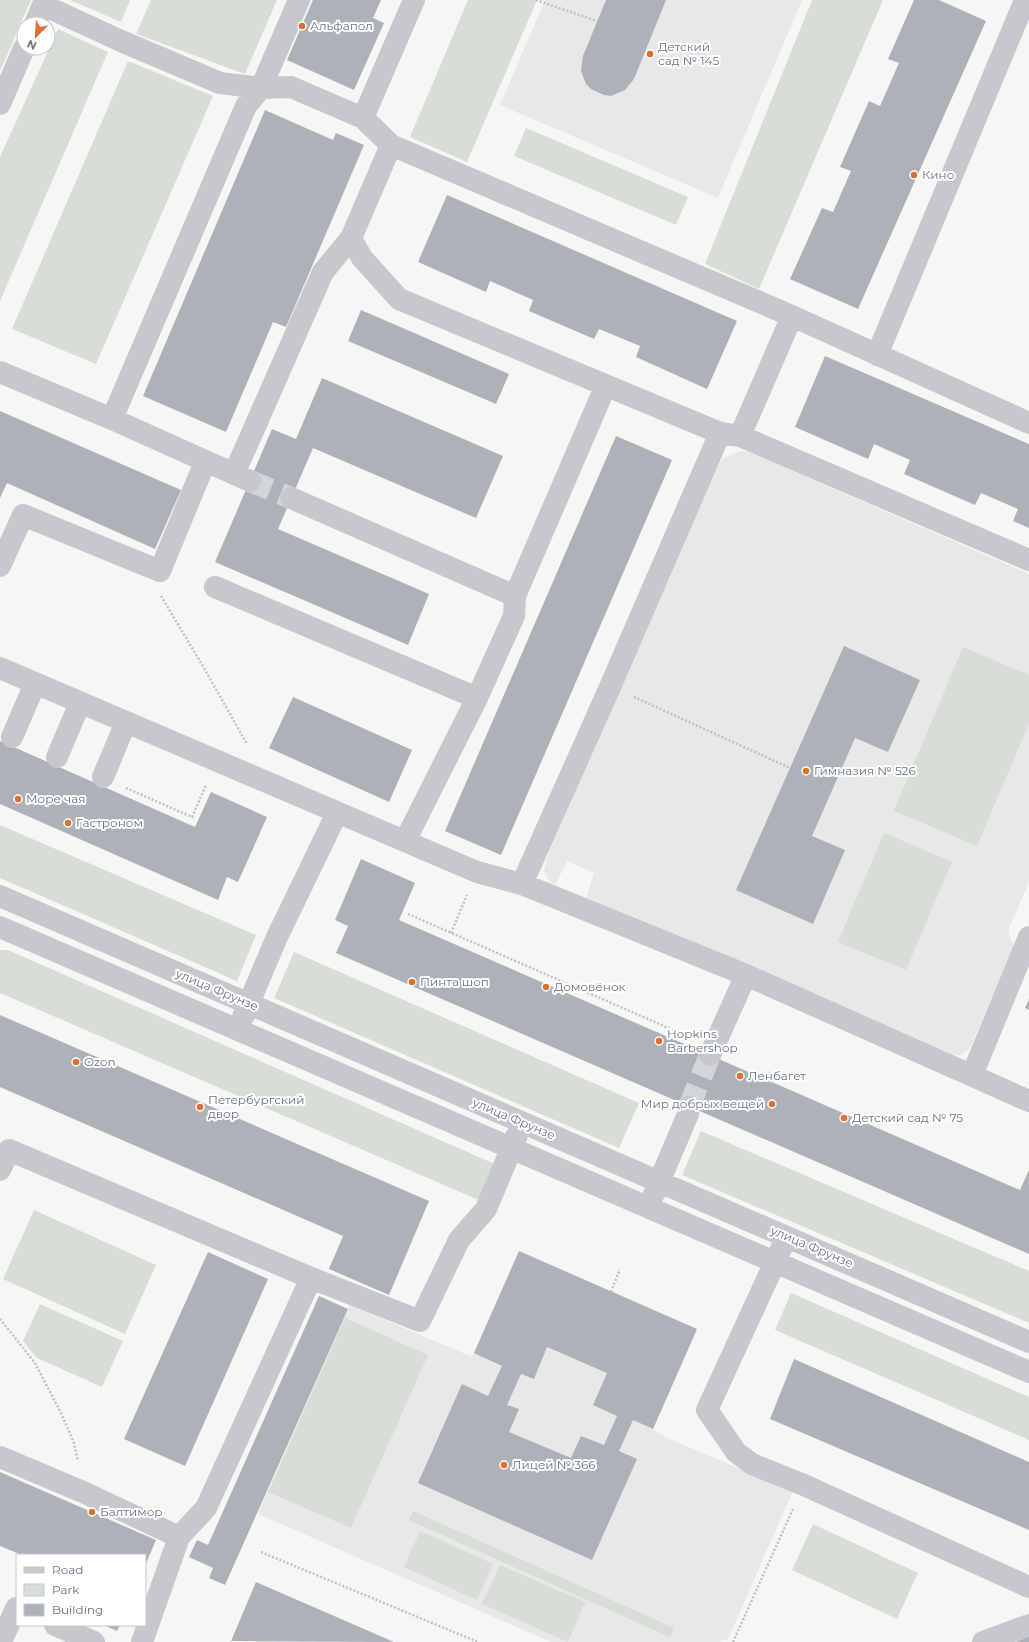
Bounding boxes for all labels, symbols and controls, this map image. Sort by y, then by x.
north arrow [16,16,56,56]
place label: Альфапол [310,18,373,33]
marker: Альфапол [297,21,307,31]
text: N [25,37,39,53]
place label: Детский сад № 145 [658,39,719,68]
marker: Детский сад № 145 [645,49,655,59]
place label: Кино [922,167,955,182]
marker: Кино [909,170,919,180]
place label: Гимназия № 526 [814,763,916,778]
marker: Гимназия № 526 [801,766,811,776]
place label: Море чая [26,791,85,806]
marker: Море чая [13,794,23,804]
place label: Гастроном [76,815,143,830]
marker: Гастроном [63,818,73,828]
street label: улица Фрунзе [173,965,261,1014]
place label: Пинта шоп [420,974,489,989]
marker: Пинта шоп [407,977,417,987]
place label: Домовёнок [554,979,626,994]
marker: Домовёнок [541,982,551,992]
place label: Hopkins Barbershop [667,1026,738,1055]
marker: Hopkins Barbershop [654,1036,664,1046]
place label: Ozon [84,1054,116,1069]
marker: Ozon [71,1057,81,1067]
place label: Ленбагет [748,1068,806,1083]
marker: Ленбагет [735,1071,745,1081]
place label: Петербургский двор [208,1092,304,1121]
street label: улица Фрунзе [470,1094,558,1143]
place label: Мир добрых вещей [641,1096,764,1111]
marker: Мир добрых вещей [767,1099,777,1109]
marker: Петербургский двор [195,1102,205,1112]
place label: Детский сад № 75 [852,1110,963,1125]
marker: Детский сад № 75 [839,1113,849,1123]
street label: улица Фрунзе [768,1222,856,1271]
place label: Лицей № 366 [512,1457,596,1472]
marker: Лицей № 366 [499,1460,509,1470]
place label: Балтимор [100,1504,163,1519]
marker: Балтимор [87,1507,97,1517]
legend [16,1554,146,1626]
text: Road [52,1562,83,1577]
text: Park [52,1582,80,1597]
text: Building [52,1602,103,1617]

